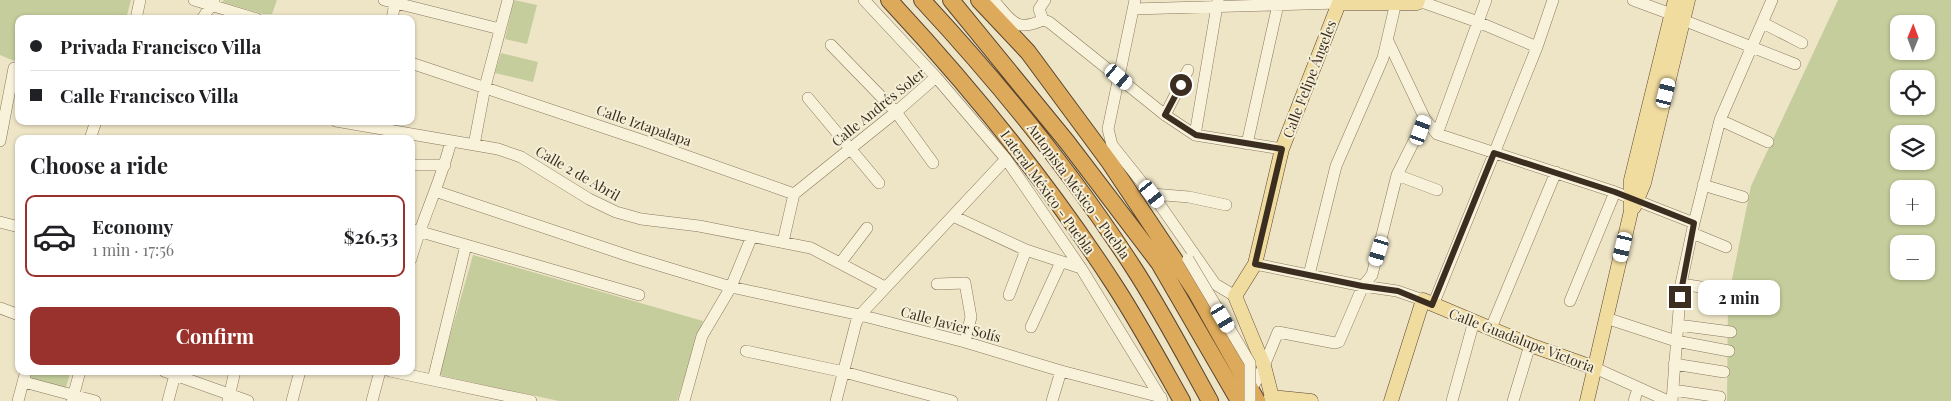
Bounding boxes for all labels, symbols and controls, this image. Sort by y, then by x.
north arrow [1890,15,1935,60]
map controls [1890,15,1935,280]
street label: Calle Felipe Ángeles [1278,17,1340,141]
text: Privada Francisco Villa [60,33,261,59]
car [1102,62,1135,92]
street label: Calle Andrés Soler [827,63,929,151]
button: locate [1890,70,1935,115]
route start [1170,74,1192,96]
car [1655,77,1676,109]
text: Calle Francisco Villa [60,82,239,108]
street label: Calle Iztapalapa [594,100,694,150]
car [1408,113,1433,147]
street label: Autopista México - Puebla [1023,118,1135,263]
button: layers [1890,125,1935,170]
street label: Lateral México - Puebla [997,126,1099,258]
street label: Calle 2 de Abril [532,141,624,205]
text: Choose a ride [30,150,168,180]
car [1136,178,1167,210]
button: + [1890,180,1935,225]
text: Economy [92,213,173,239]
icon: car [32,214,77,259]
text: $26.53 [344,223,398,249]
car [1612,231,1633,263]
car [1367,234,1390,268]
button: − [1890,235,1935,280]
text: 1 min · 17:56 [92,239,174,260]
callout: 2 min [1698,280,1780,314]
route end [1669,286,1691,308]
text: 2 min [1718,287,1760,308]
street label: Calle Javier Solís [899,301,1003,347]
car [1208,301,1237,335]
street label: Calle Guadalupe Victoria [1446,303,1598,377]
button: Confirm [30,307,400,365]

